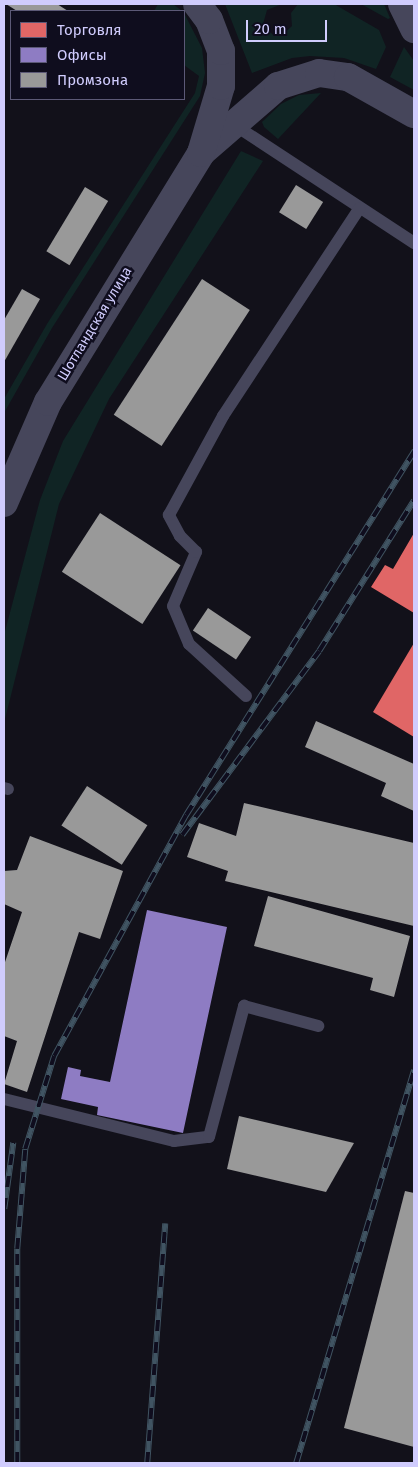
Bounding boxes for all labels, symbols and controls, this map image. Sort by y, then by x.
legend [10,10,185,100]
scale bar [248,10,329,42]
text: 20 m [254,20,287,38]
text: Торговля [57,21,122,39]
text: Офисы [57,46,107,64]
text: Промзона [57,71,128,89]
street label: Шотландская улица [54,264,136,384]

